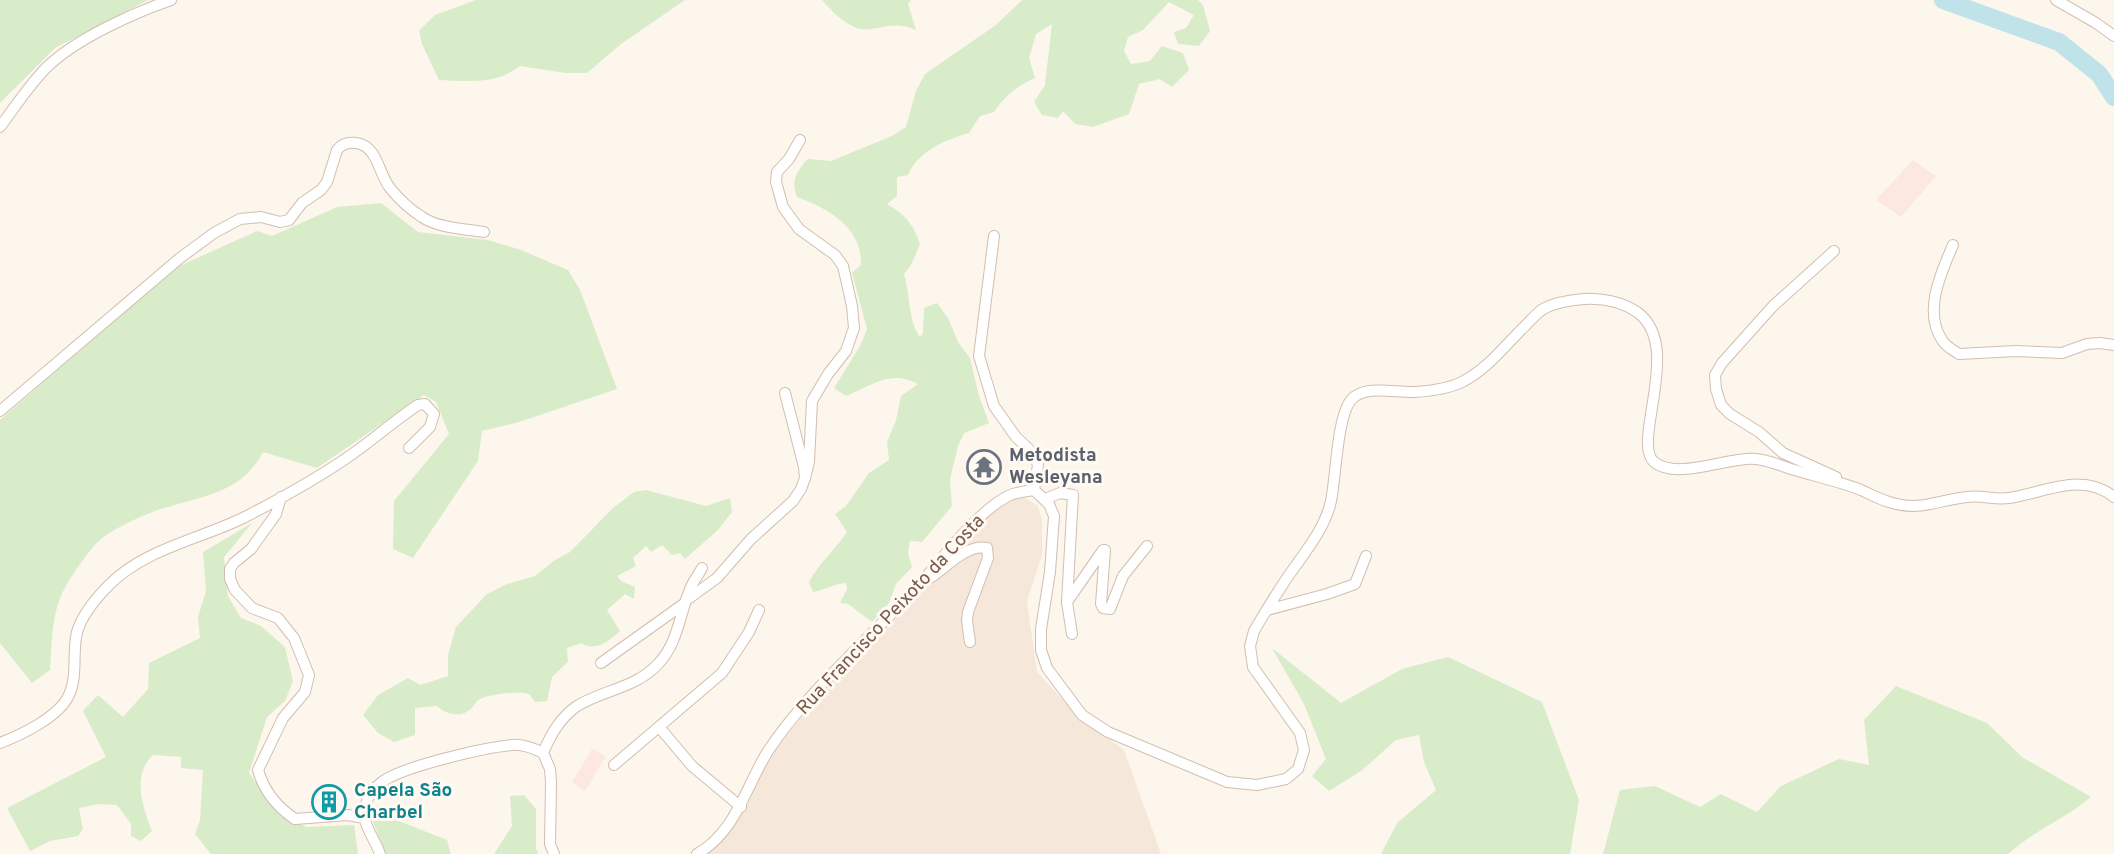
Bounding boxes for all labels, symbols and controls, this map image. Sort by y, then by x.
place label: Metodista Wesleyana [1009,444,1103,490]
temple icon: Metodista Wesleyana [965,448,1003,486]
street label: Rua Francisco Peixoto da Costa [792,510,990,720]
place label: Capela São Charbel [354,779,452,825]
building icon: Capela São Charbel [310,783,348,821]

